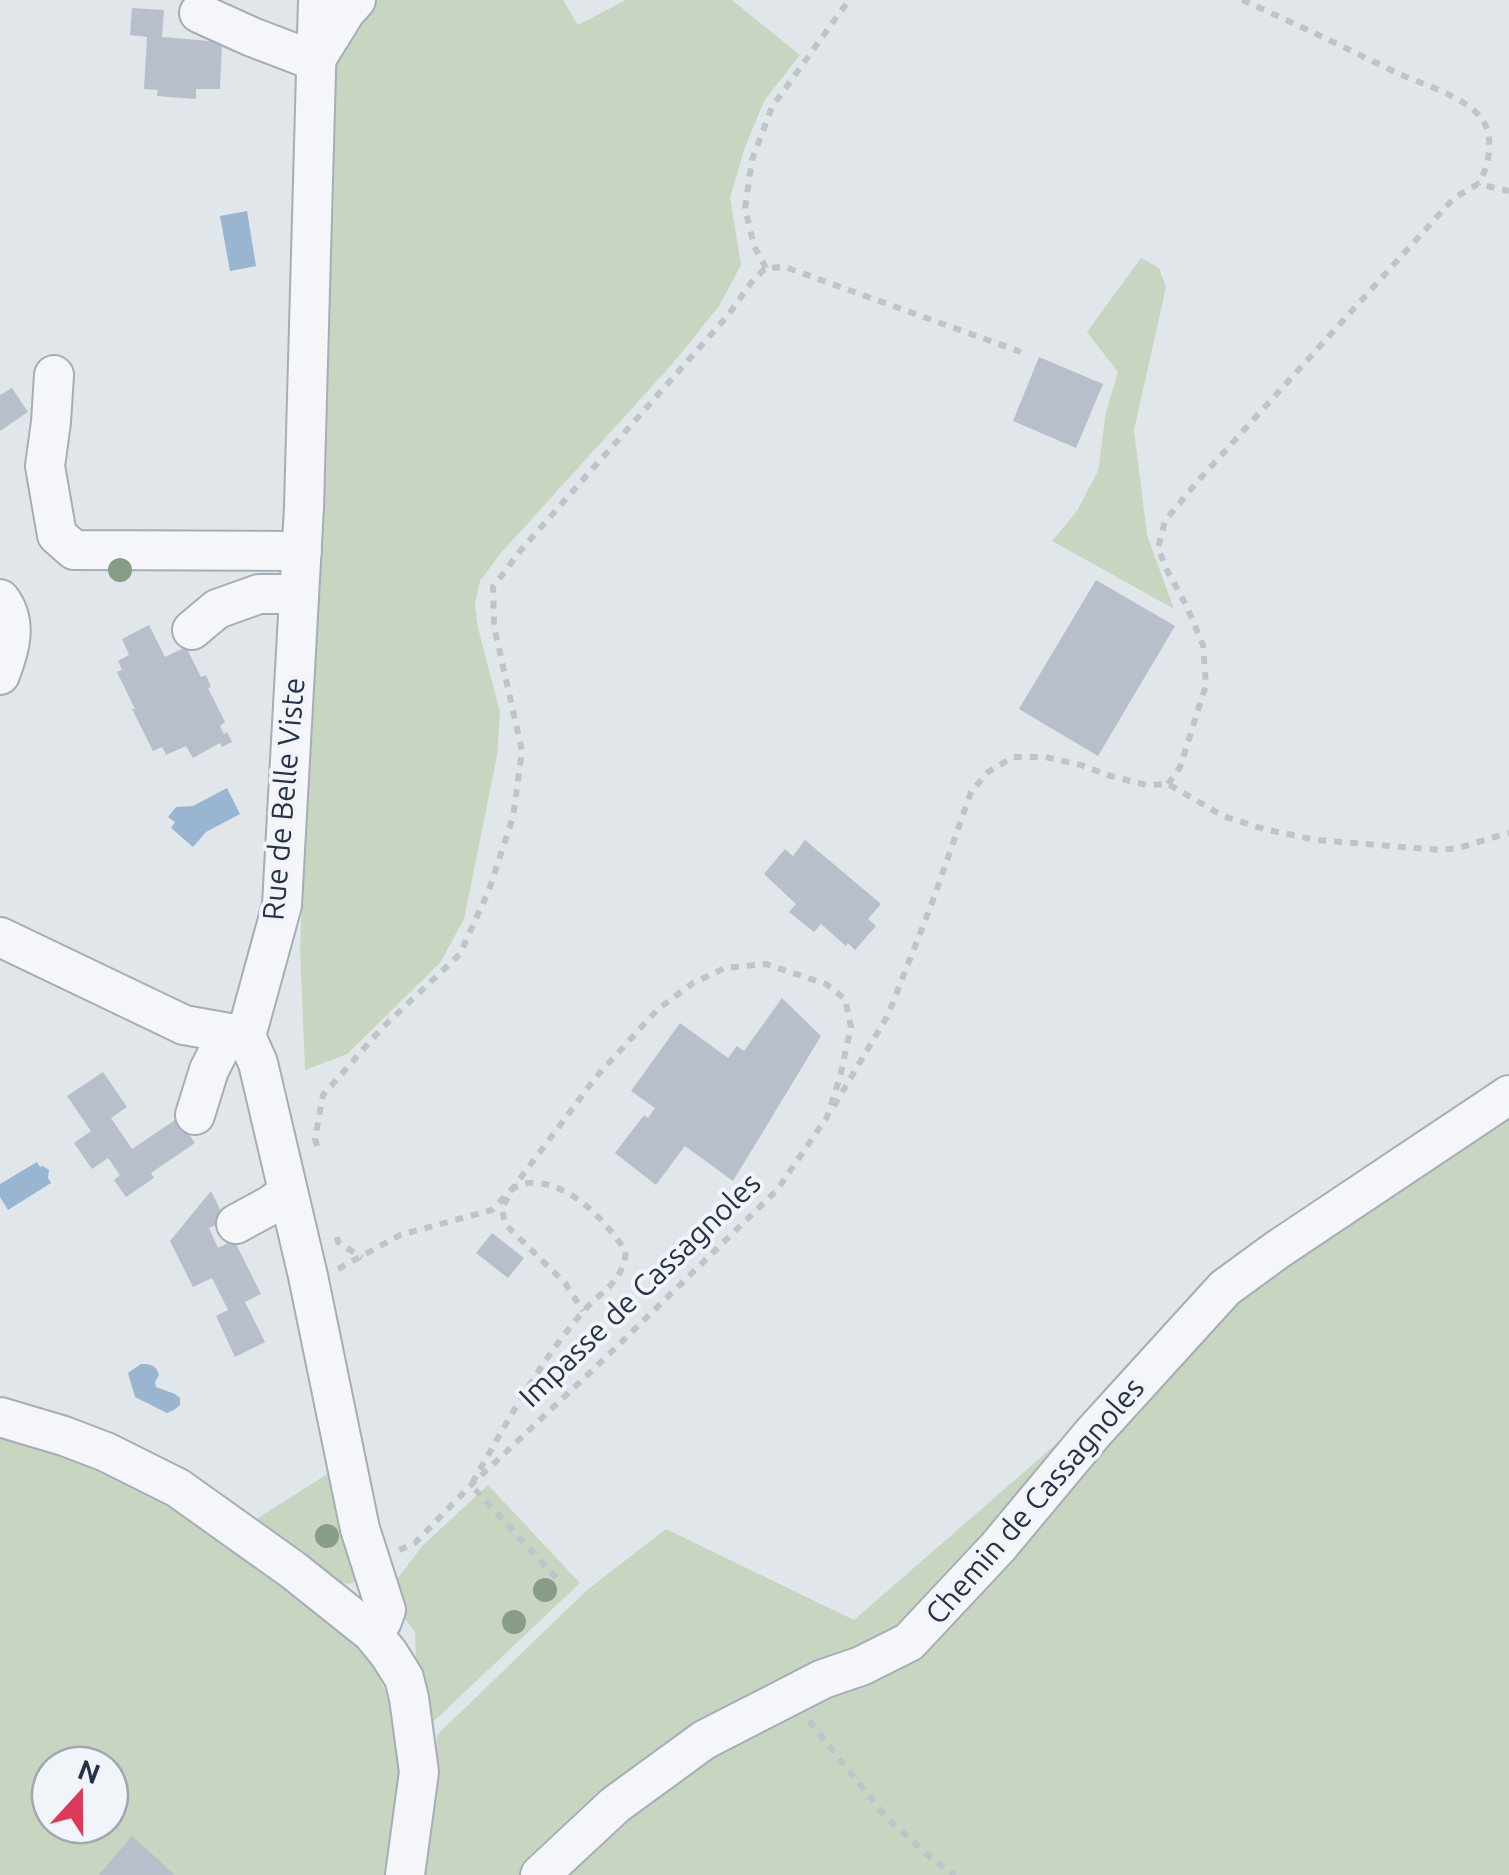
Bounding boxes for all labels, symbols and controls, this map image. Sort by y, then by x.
street label: Rue de Belle Viste [255,676,311,922]
street label: Impasse de Cassagnoles [512,1165,767,1413]
street label: Chemin de Cassagnoles [918,1370,1150,1630]
north arrow [30,1745,130,1845]
text: N [74,1753,104,1789]

